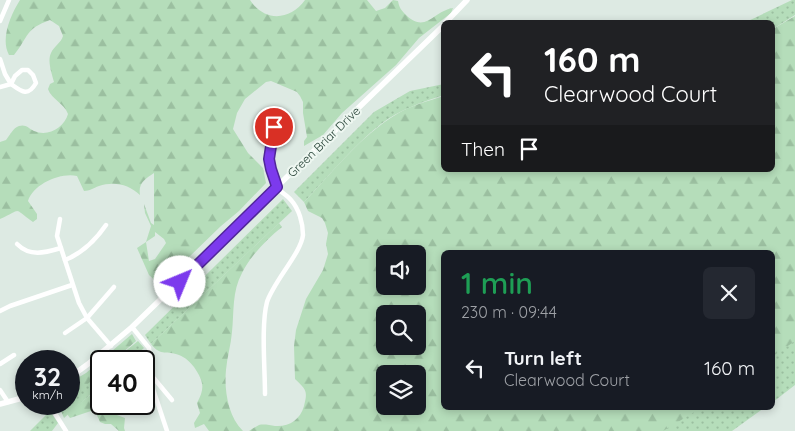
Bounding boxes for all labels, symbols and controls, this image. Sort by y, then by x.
text: 160 m [544,37,641,81]
icon: left [461,40,526,105]
text: Clearwood Court [544,80,717,108]
street label: Green Briar Drive [284,103,363,180]
pin [253,106,295,148]
icon: arrive [260,113,288,141]
icon: arrive [515,135,543,163]
text: Then [461,137,505,161]
map controls [376,245,426,415]
button: sound [376,245,426,295]
position arrow [153,255,205,307]
text: 1 min [461,264,533,302]
button: close [703,267,755,319]
text: 230 m · 09:44 [461,302,557,322]
button: search [376,305,426,355]
text: Turn left [504,346,582,370]
speed limit sign: 40 [90,350,155,415]
icon: left [461,354,489,382]
text: 160 m [704,356,755,380]
text: 32 [34,361,61,392]
button: layers [376,365,426,415]
text: Clearwood Court [504,370,630,390]
text: km/h [32,387,63,402]

